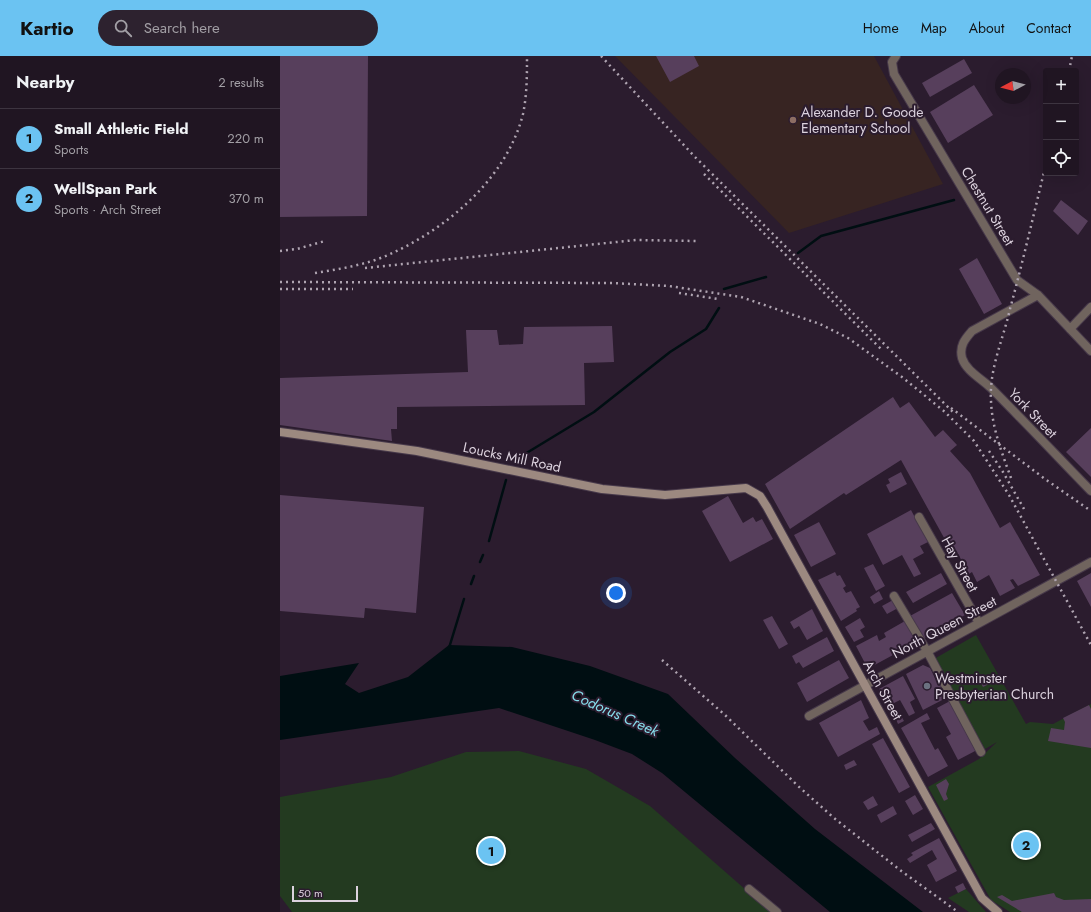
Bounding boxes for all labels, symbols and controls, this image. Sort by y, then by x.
search box [98,10,378,46]
text: Kartio [20,15,74,42]
icon: search [112,17,134,39]
text: Search here [144,17,220,39]
text: Home [863,18,899,38]
text: Map [921,18,947,38]
text: About [969,18,1004,38]
text: Contact [1026,18,1071,38]
north arrow [995,68,1031,104]
map controls [1043,68,1079,176]
button: + [1043,68,1079,104]
text: Nearby [16,70,74,94]
text: 2 results [218,73,264,92]
place label: Alexander D. Goode Elementary School [801,102,923,138]
button: − [1043,104,1079,140]
marker: Alexander D. Goode Elementary School [788,115,798,125]
text: Small Athletic Field [54,118,189,140]
text: 1 [26,129,32,148]
text: 220 m [227,129,264,148]
text: Sports [54,140,88,159]
button: locate [1043,140,1079,176]
street label: Chestnut Street [957,163,1020,250]
text: WellSpan Park [54,178,157,200]
text: 2 [25,189,33,208]
text: 370 m [228,189,264,208]
text: Sports · Arch Street [54,200,161,219]
street label: York Street [1004,384,1062,443]
street label: Loucks Mill Road [461,437,563,477]
street label: Hay Street [937,533,984,596]
your location [606,583,626,603]
street label: North Queen Street [888,591,1000,663]
street label: Arch Street [858,657,908,724]
place label: Westminster Presbyterian Church [935,668,1054,704]
marker: Westminster Presbyterian Church [922,681,932,691]
water label: Codorus Creek [568,684,663,742]
pin: 2 [1013,830,1039,860]
pin: 1 [478,836,504,866]
scale bar [292,884,358,903]
text: 50 m [298,885,323,901]

